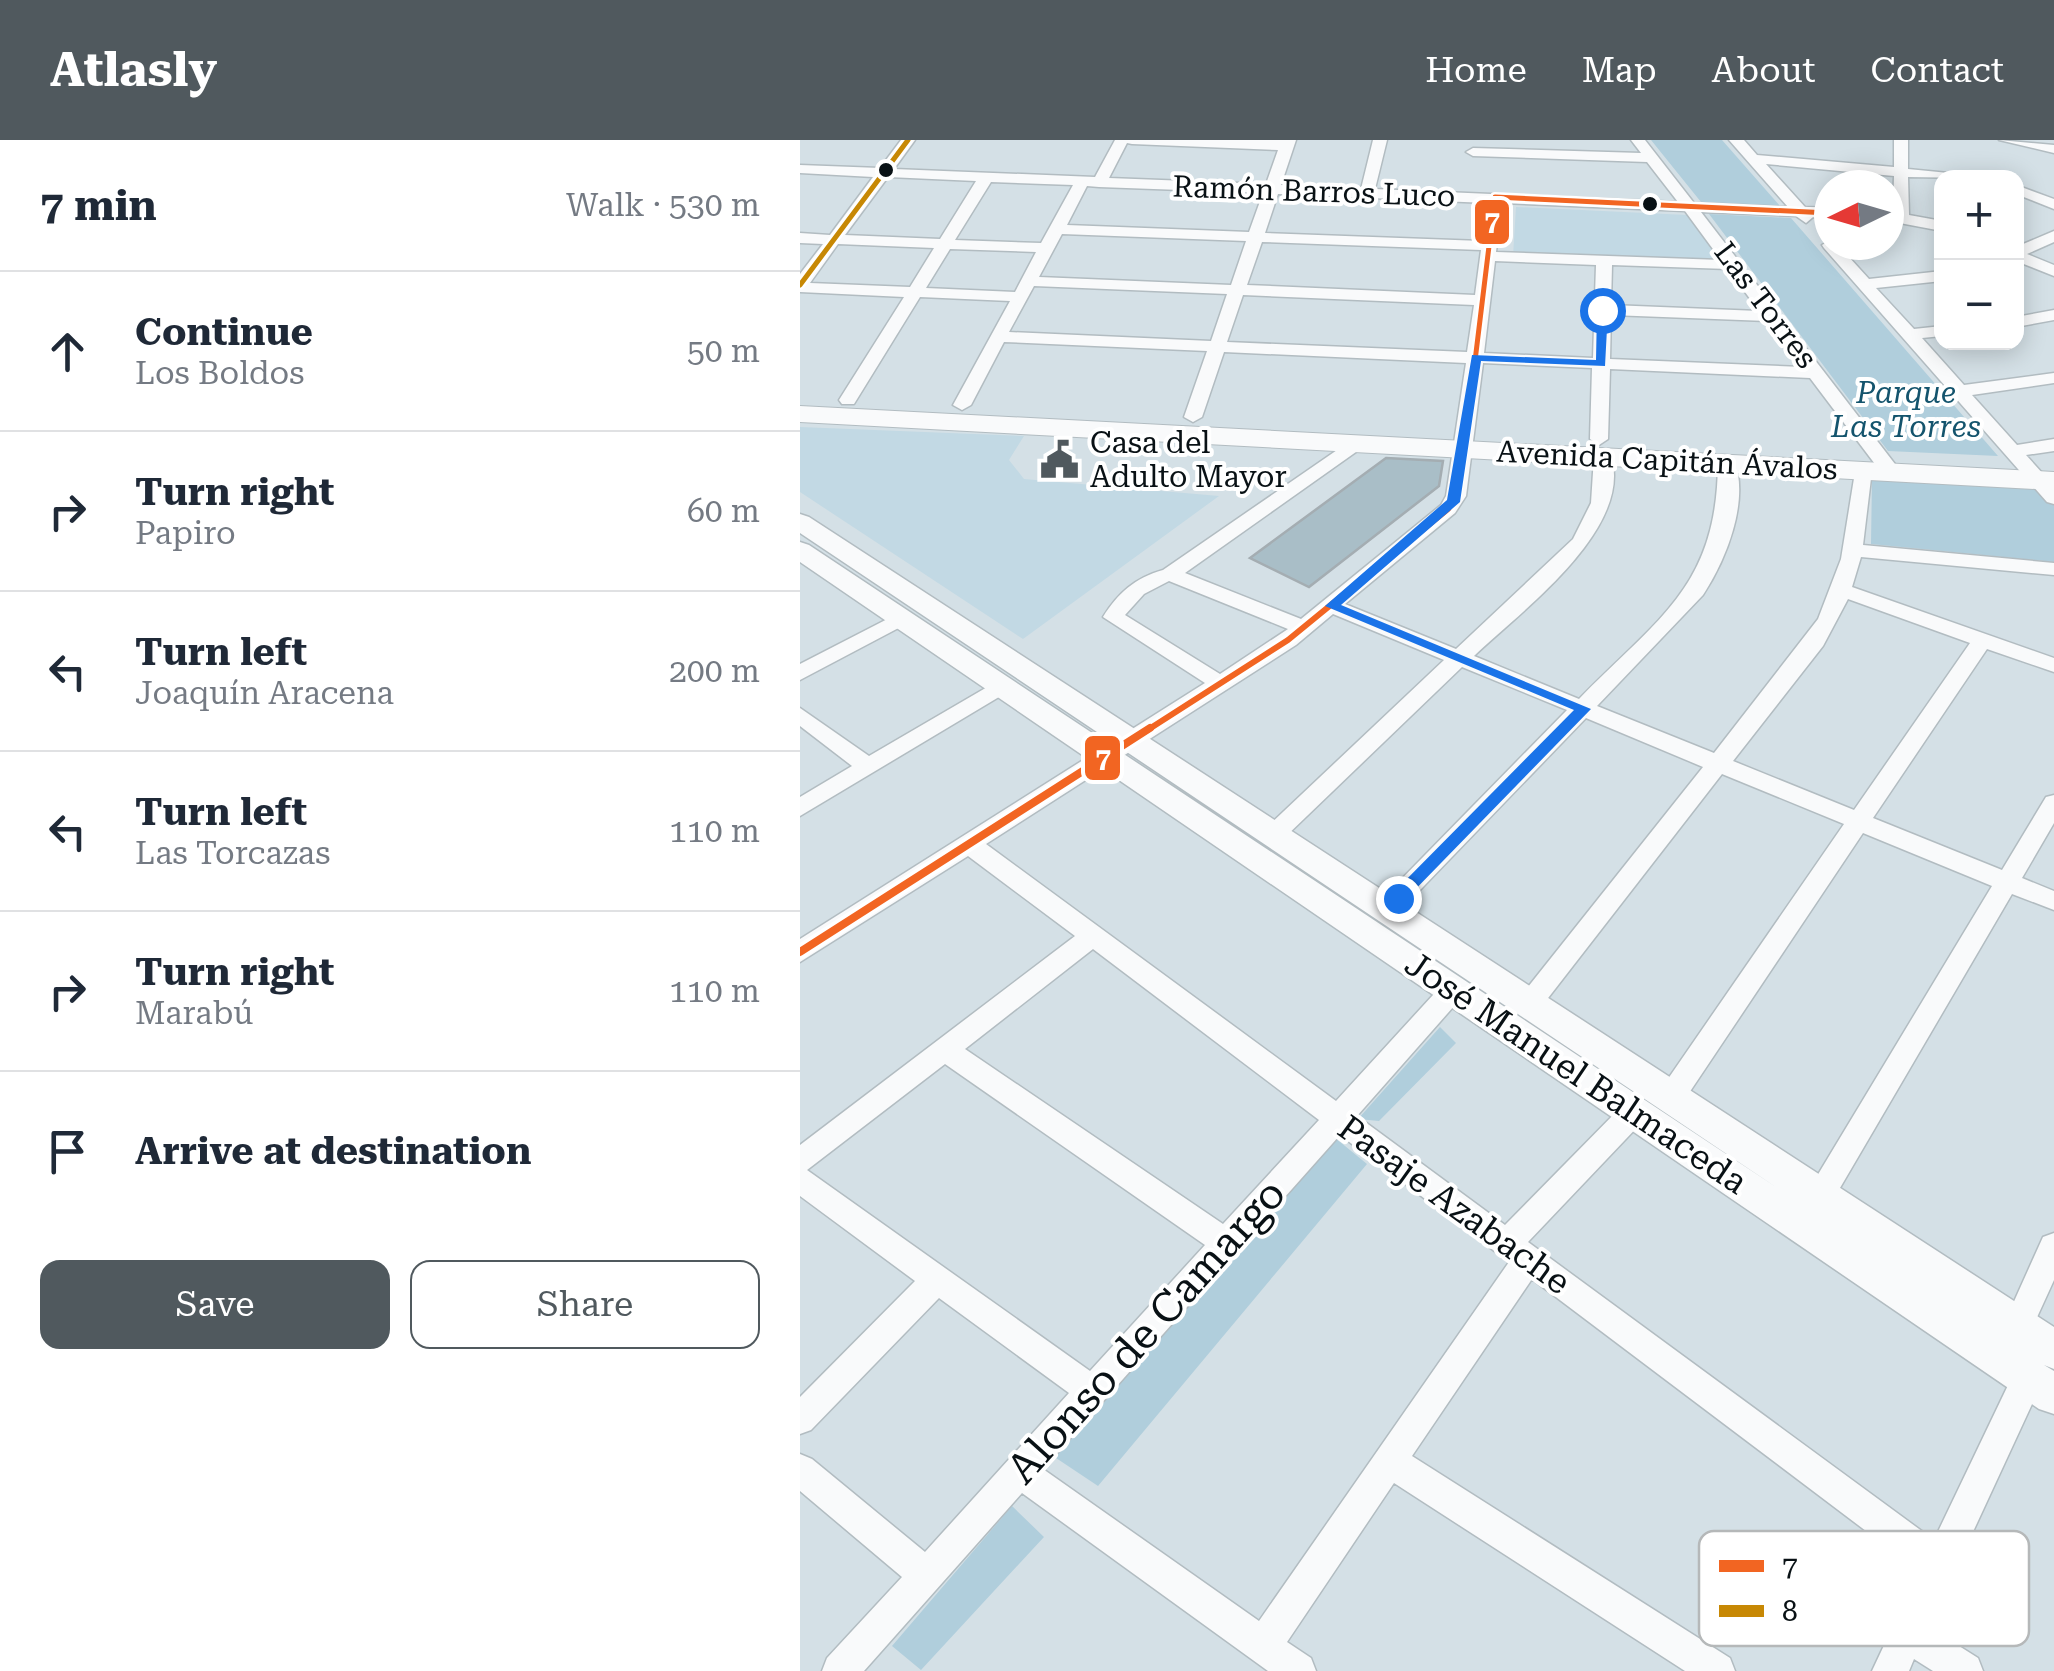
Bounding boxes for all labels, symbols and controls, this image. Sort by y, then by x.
text: Atlasly [50,42,217,98]
text: Home [1425,50,1527,91]
text: Map [1582,50,1657,91]
text: About [1712,50,1816,91]
text: Contact [1871,50,2004,91]
unlabelled marker [876,160,896,180]
street label: Ramón Barros Luco [1172,169,1456,213]
north arrow [1814,170,1904,260]
map controls [1934,170,2024,350]
button: + [1934,170,2024,260]
text: 7 min [40,181,157,230]
text: Walk · 530 m [566,186,760,224]
unlabelled marker [1640,194,1660,214]
line badge: 7 [1473,198,1511,246]
text: 7 [1484,205,1500,238]
street label: Las Torres [1707,235,1825,375]
button: − [1934,260,2024,350]
route start [1580,288,1626,334]
text: Continue [135,310,313,354]
icon: ahead [40,324,95,379]
text: 50 m [687,332,760,370]
text: Los Boldos [135,354,304,392]
park label: Parque Las Torres [1830,375,1981,444]
place label: Casa del Adulto Mayor [1090,425,1287,494]
street label: Avenida Capitán Ávalos [1496,433,1839,486]
public building icon: Casa del Adulto Mayor [1039,438,1081,480]
text: Turn right [135,470,334,514]
icon: right [40,484,95,539]
text: 60 m [687,492,760,530]
text: Papiro [135,514,236,552]
text: Turn left [135,630,307,674]
icon: left [40,644,95,699]
text: 200 m [669,652,760,690]
text: Joaquín Aracena [135,674,394,712]
line badge: 7 [1083,734,1122,782]
text: 7 [1095,742,1111,775]
text: Turn left [135,790,307,834]
icon: left [40,804,95,859]
text: 110 m [669,812,760,850]
text: Las Torcazas [135,834,330,872]
route end [1376,876,1422,922]
street label: José Manuel Balmaceda [1397,943,1755,1203]
text: Turn right [135,950,334,994]
icon: right [40,964,95,1019]
text: 110 m [669,972,760,1010]
text: Marabú [135,994,253,1032]
street label: Pasaje Azabache [1330,1107,1578,1303]
icon: arrive [40,1124,95,1179]
text: Arrive at destination [135,1129,531,1173]
street label: Alonso de Camargo [997,1169,1295,1493]
button: Save [40,1260,390,1349]
button: Share [410,1260,760,1349]
legend [1699,1531,2029,1646]
text: 7 [1782,1550,1798,1583]
text: 8 [1782,1595,1798,1628]

